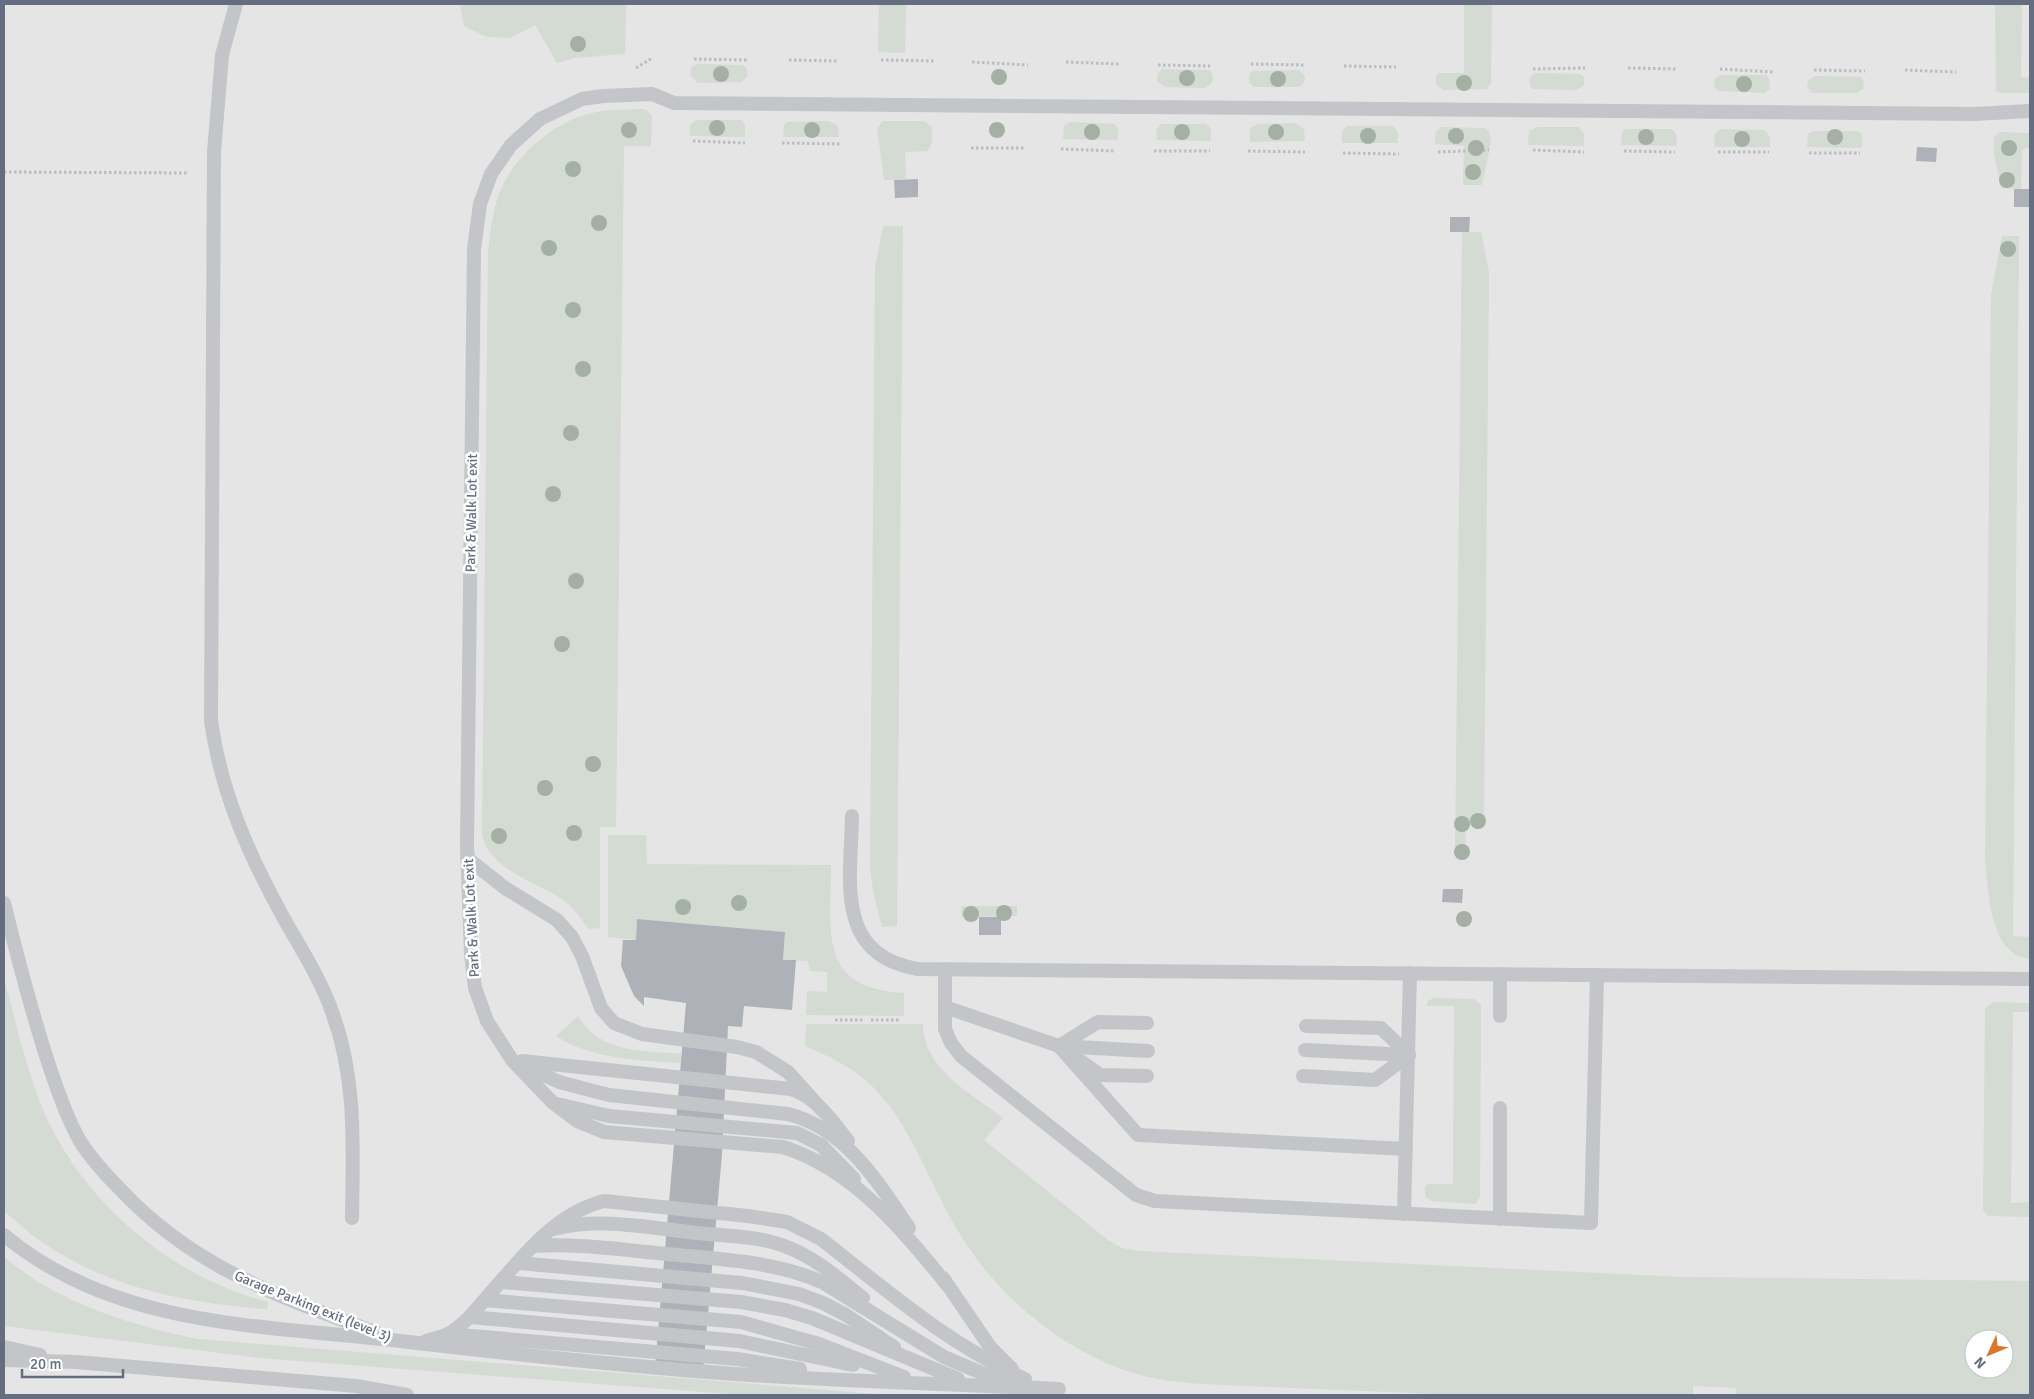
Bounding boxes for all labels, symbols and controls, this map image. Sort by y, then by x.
street label: Park & Walk Lot exit [462,453,481,572]
street label: Park & Walk Lot exit [460,858,483,978]
street label: Garage Parking exit (level 3) [232,1267,394,1346]
north arrow [1964,1329,2014,1379]
scale bar [22,1346,124,1378]
text: N [1971,1353,1990,1372]
text: 20 m [30,1355,61,1373]

